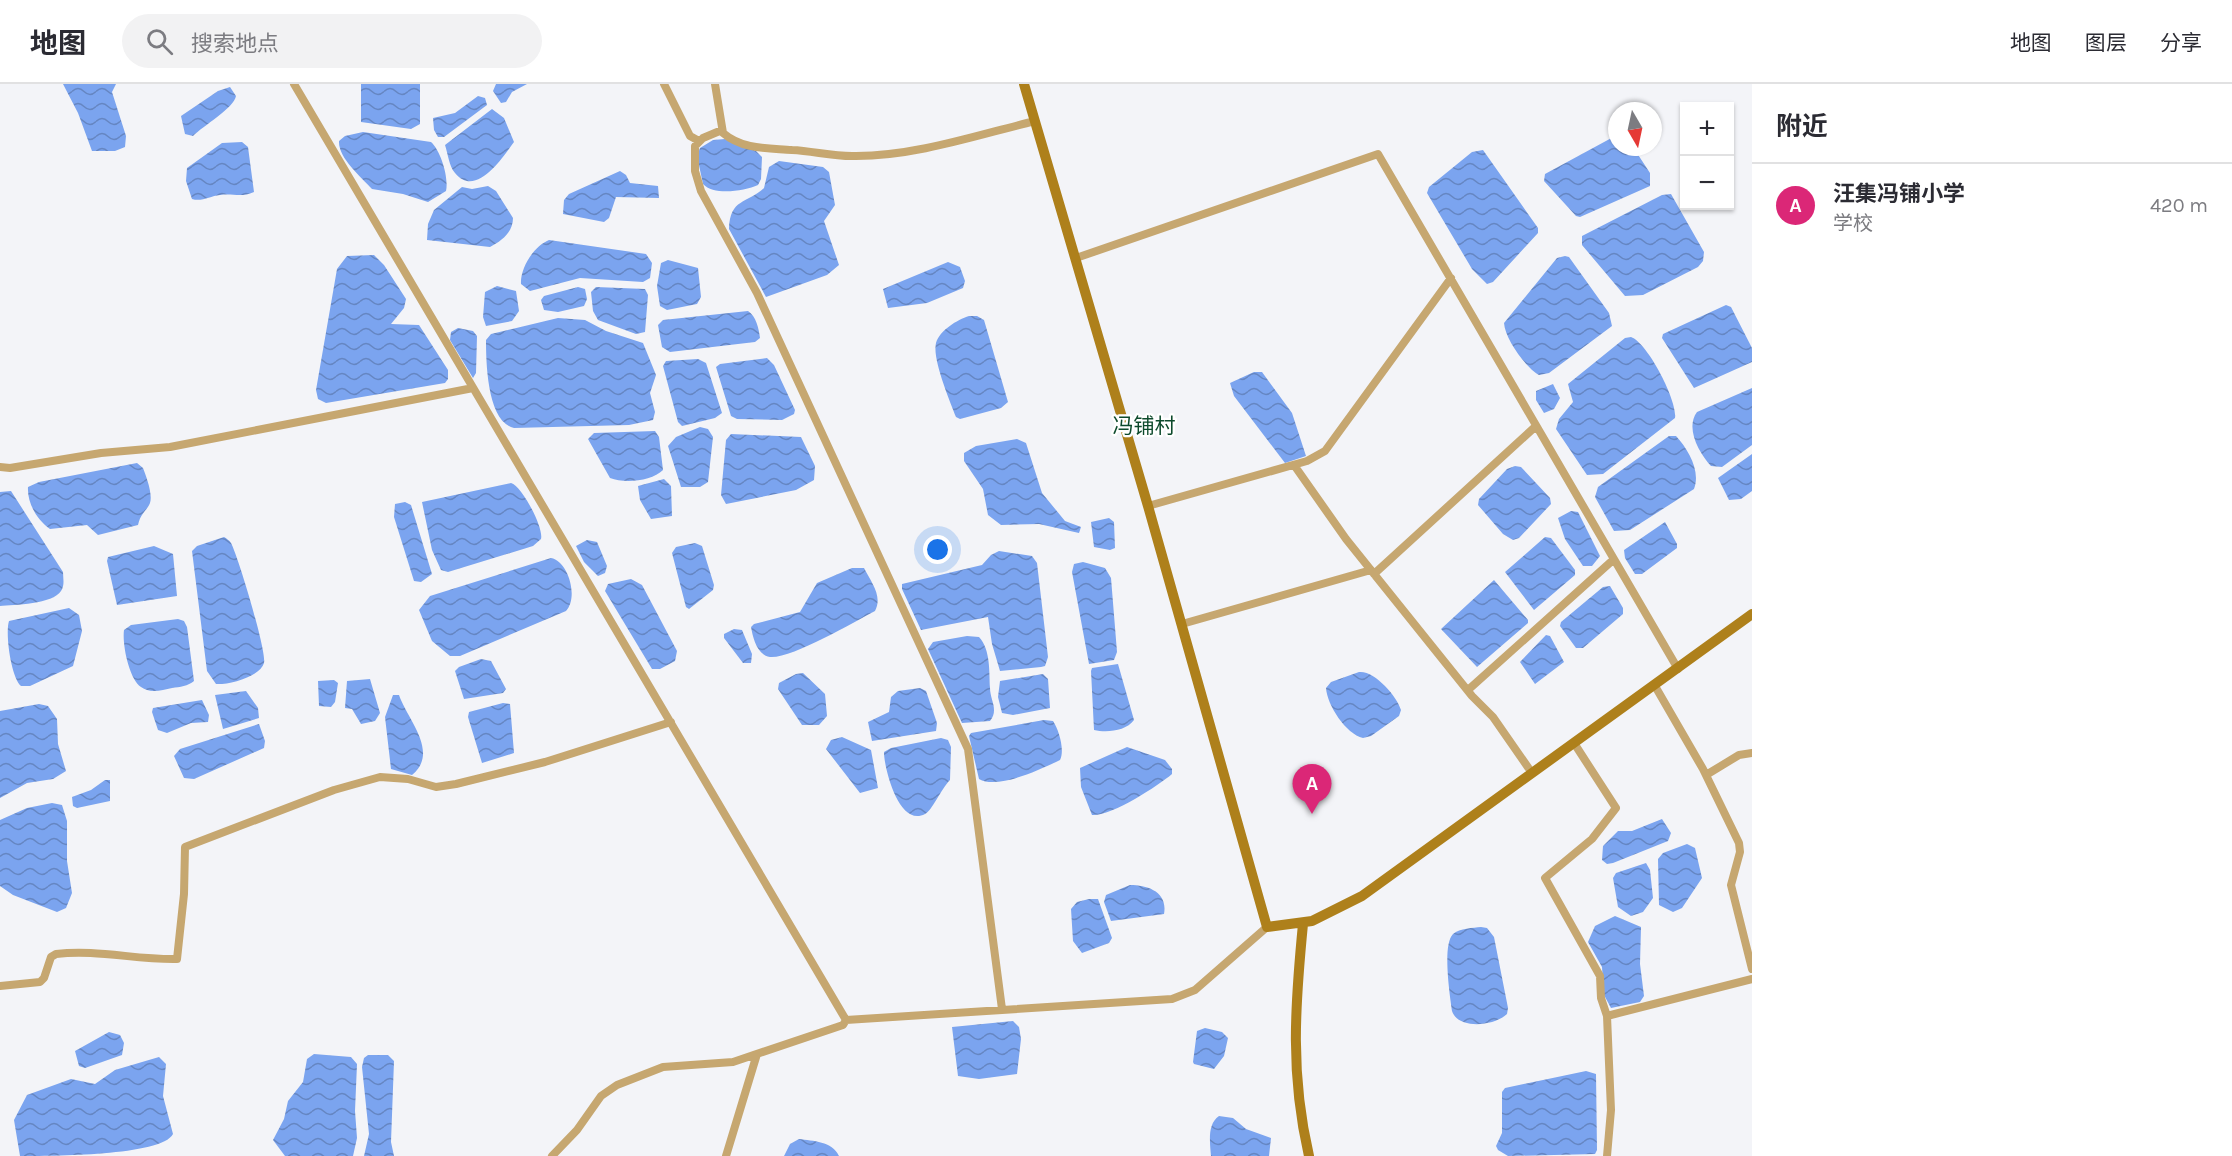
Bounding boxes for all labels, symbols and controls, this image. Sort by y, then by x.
search box [122,14,542,68]
icon: search [143,25,176,58]
text: 地图 [30,27,86,60]
text: 搜索地点 [191,31,279,57]
text: 地图 [2010,31,2052,55]
text: 图层 [2085,31,2127,55]
text: 分享 [2160,31,2202,55]
north arrow [1608,102,1662,156]
map controls [1680,102,1734,210]
button: + [1680,102,1734,156]
text: 附近 [1776,111,1828,142]
button: − [1680,156,1734,210]
text: 汪集冯铺小学 [1833,181,1965,207]
text: A [1789,194,1802,217]
text: 420 m [2150,194,2208,217]
text: 学校 [1833,212,1873,235]
district label: 冯铺村 [1113,414,1176,438]
your location [923,535,952,564]
pin: A [1292,764,1332,814]

